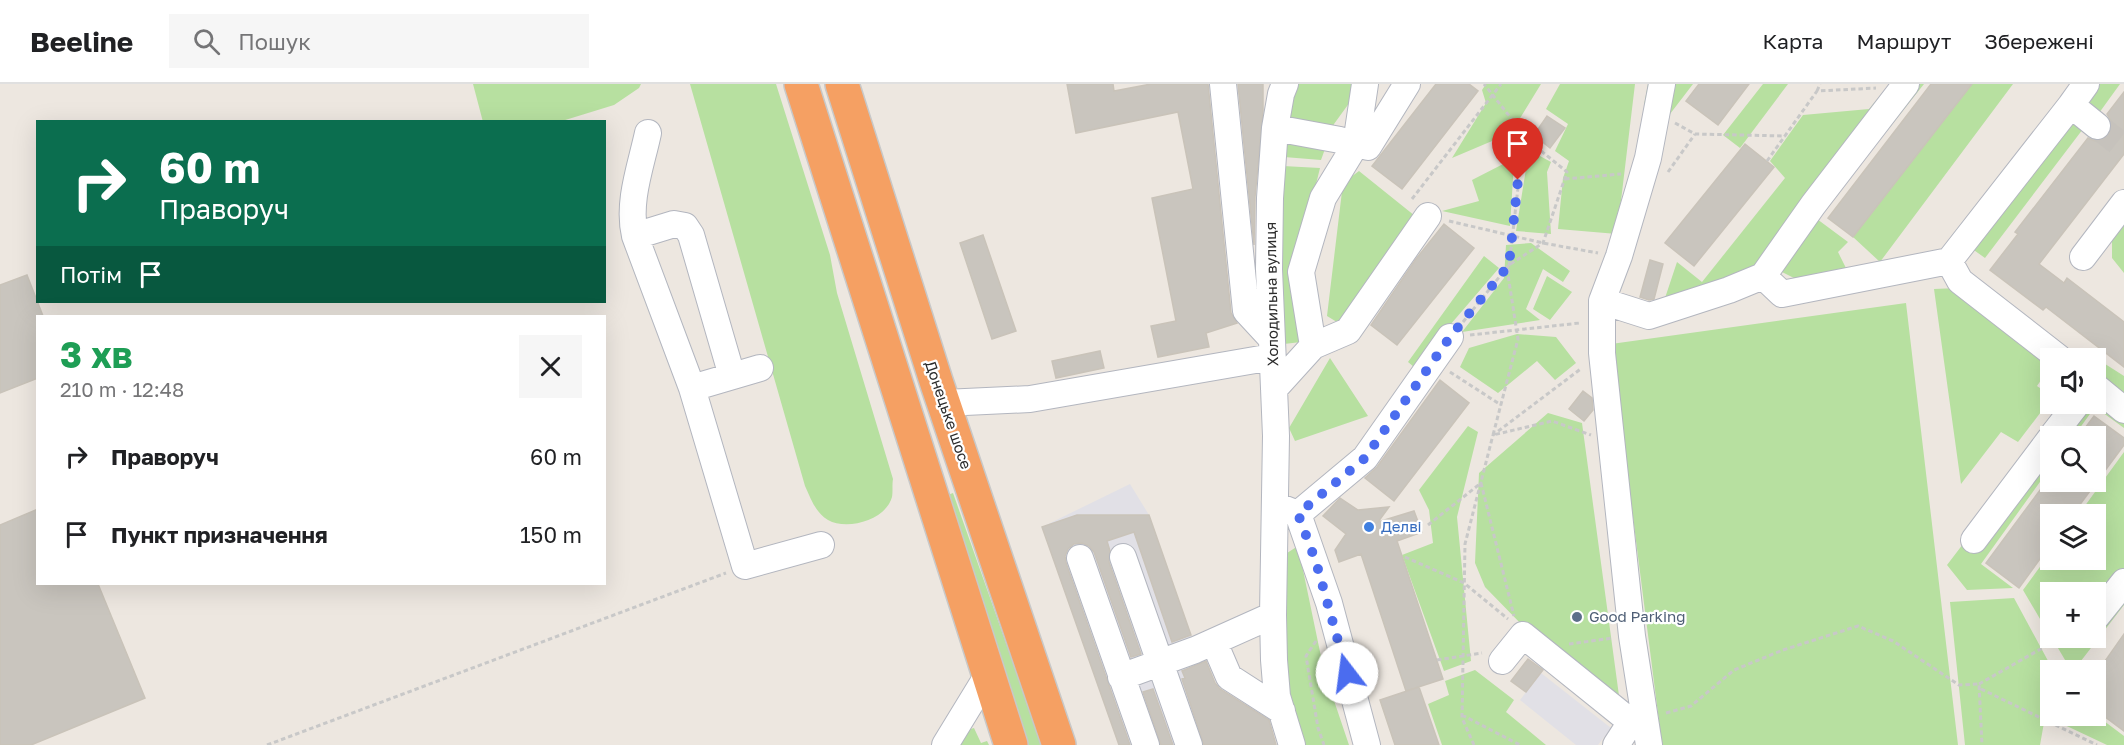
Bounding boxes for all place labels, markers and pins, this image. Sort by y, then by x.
pin [1492,118,1543,180]
place label: Делві [1381,517,1422,535]
marker: Делві [1362,520,1376,534]
place label: Good Parking [1589,607,1686,625]
marker: Good Parking [1570,610,1584,624]

